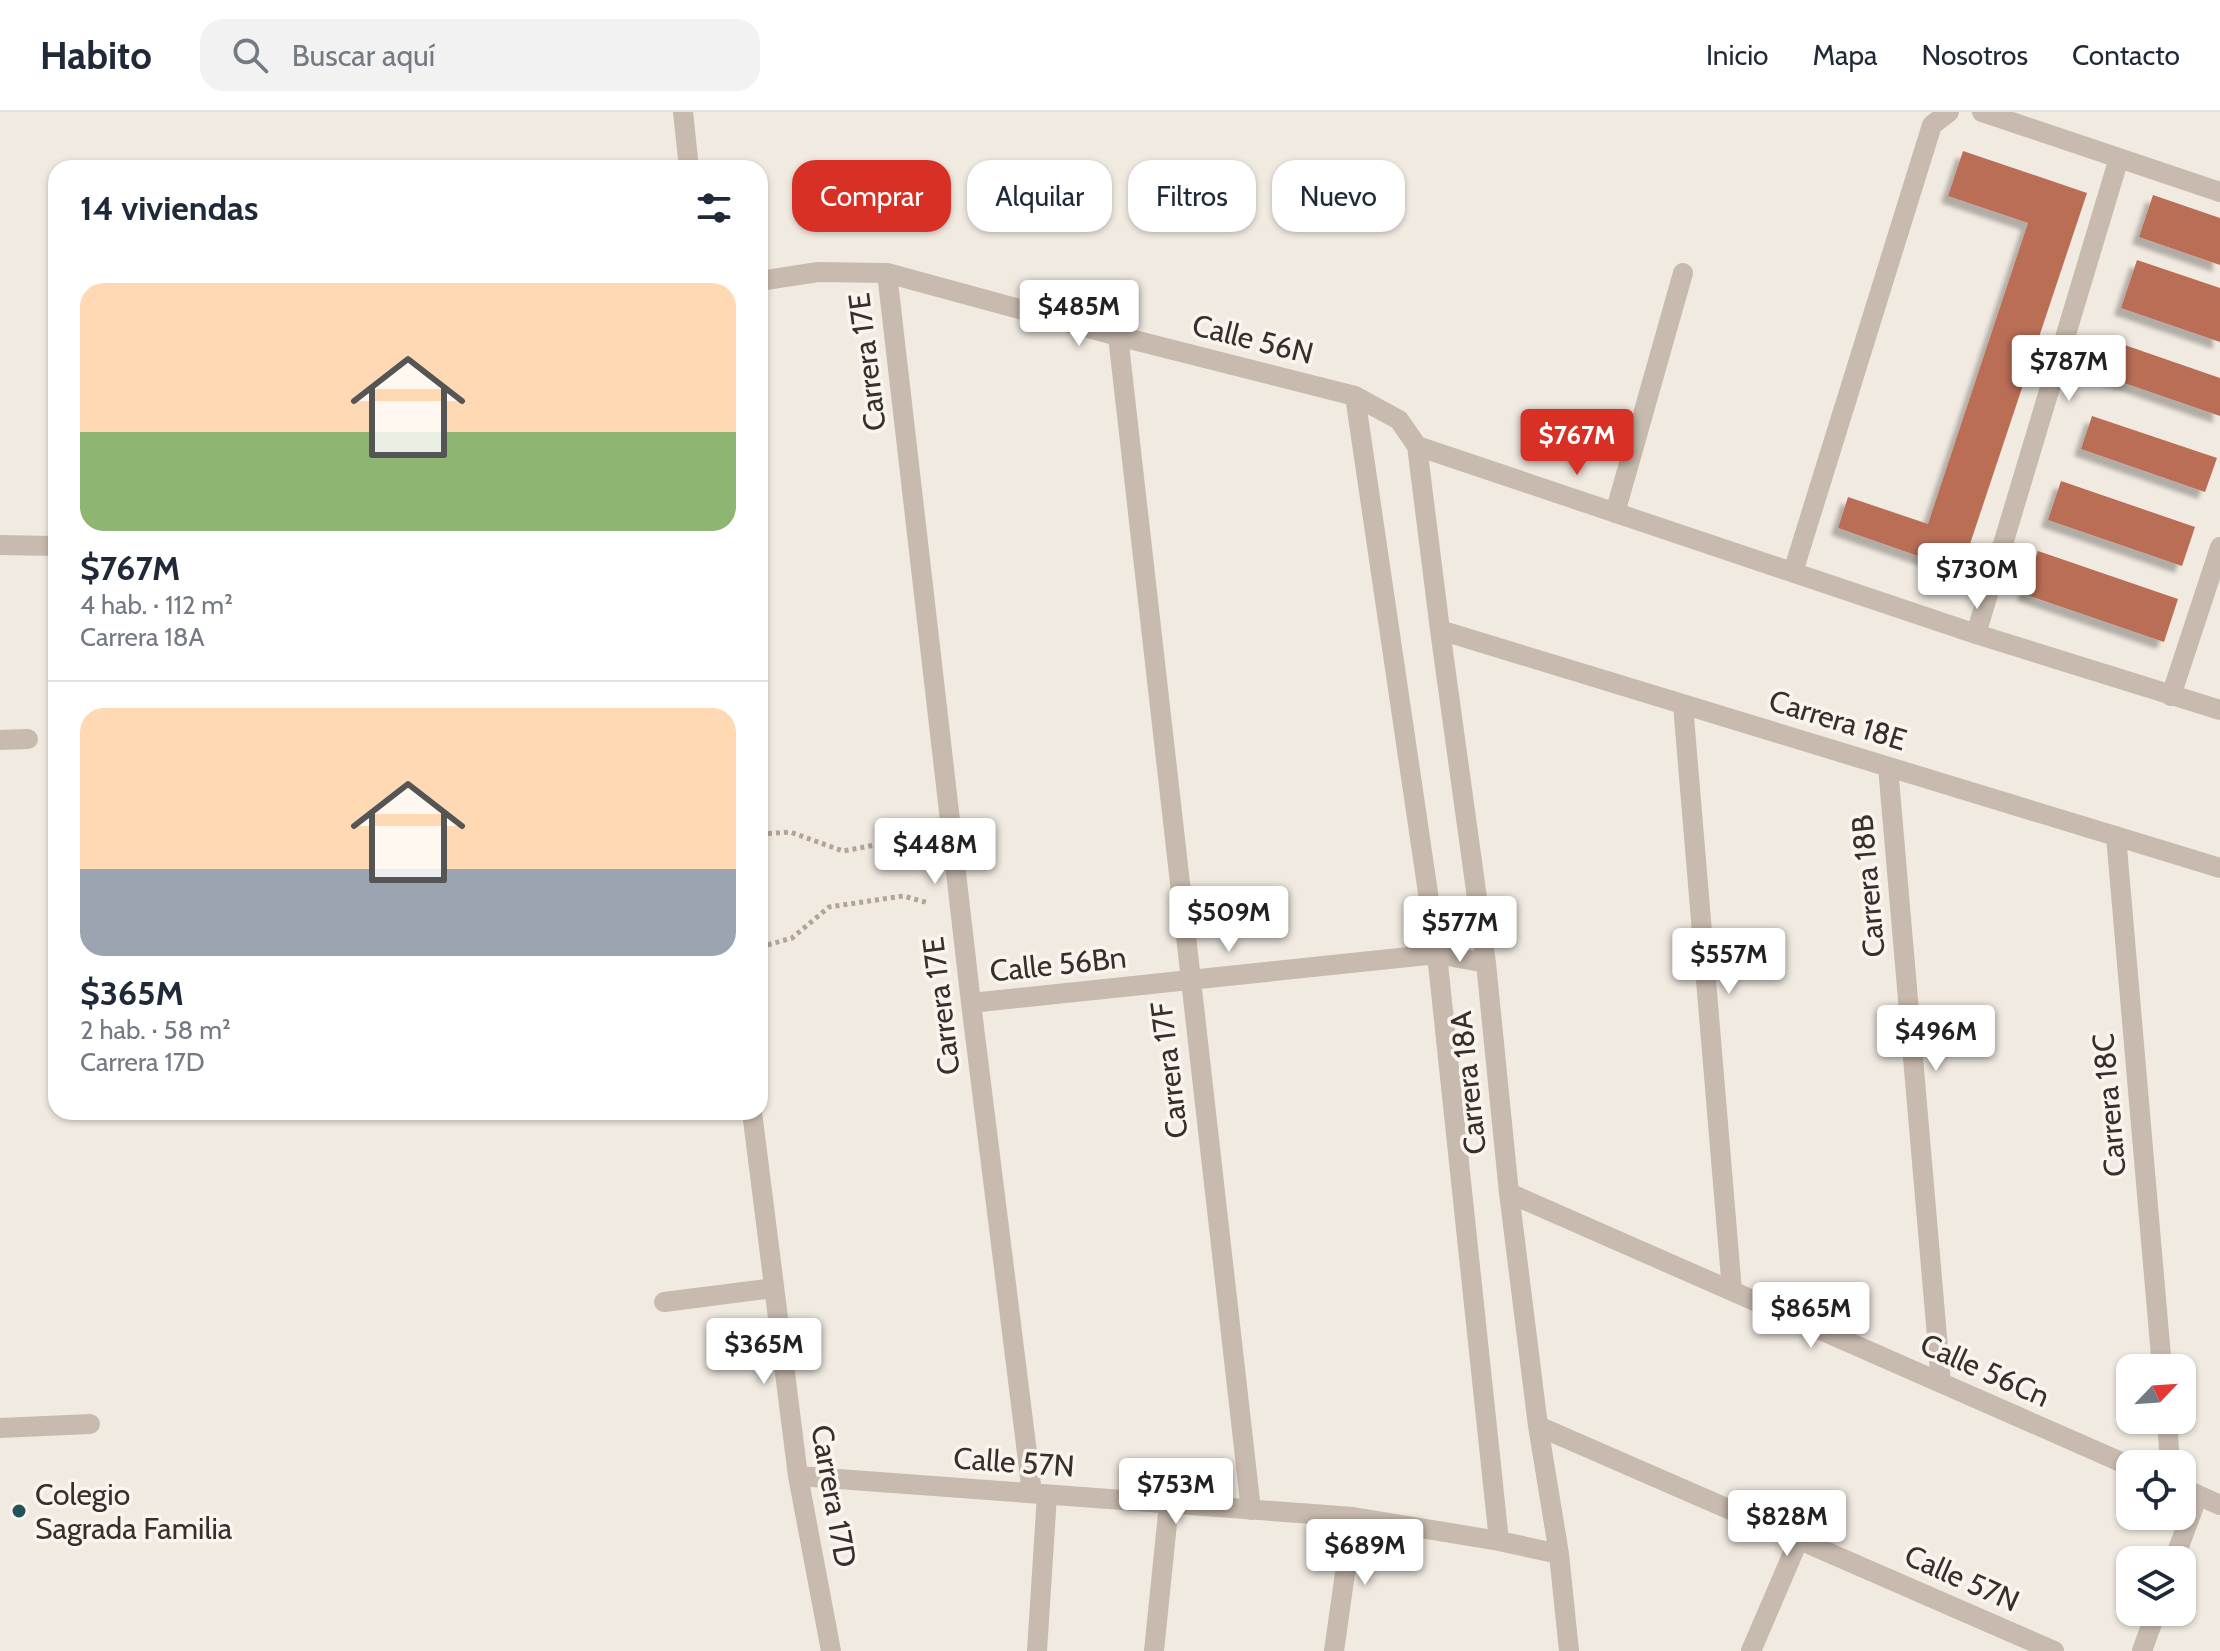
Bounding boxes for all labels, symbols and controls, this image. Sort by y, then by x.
search box [200,19,760,91]
text: Habito [40,32,152,79]
icon: search [228,33,272,77]
text: Buscar aquí [292,37,435,74]
text: Inicio [1706,38,1769,72]
text: Mapa [1813,38,1878,72]
text: Nosotros [1922,38,2028,72]
text: Contacto [2072,38,2180,72]
chip: Comprar [792,160,951,232]
chip: Alquilar [967,160,1112,232]
chip: Filtros [1128,160,1256,232]
chip: Nuevo [1272,160,1405,232]
icon: filters [692,186,736,230]
text: 14 viviendas [80,187,258,229]
pin: $485M [1023,280,1135,348]
text: $485M [1038,290,1120,322]
street label: Carrera 17E [840,291,894,433]
street label: Calle 56N [1189,306,1317,372]
icon: home [336,335,480,479]
pin: $787M [2013,335,2125,403]
text: $787M [2030,345,2108,377]
pin: $767M [1521,409,1633,477]
text: $767M [1539,419,1615,451]
pin: $730M [1921,543,2033,611]
text: $767M [80,547,180,589]
text: $730M [1936,553,2018,585]
text: 4 hab. · 112 m² [80,589,233,621]
text: Carrera 18A [80,621,205,653]
street label: Carrera 18E [1765,682,1911,758]
icon: home [336,760,480,904]
street label: Carrera 18B [1843,813,1893,959]
pin: $448M [879,818,991,886]
text: $448M [893,828,977,860]
pin: $509M [1173,886,1285,954]
text: $509M [1187,896,1271,928]
pin: $577M [1404,896,1516,964]
text: $577M [1422,906,1498,938]
pin: $557M [1673,928,1785,996]
street label: Carrera 17E [914,935,968,1077]
street label: Calle 56Bn [988,938,1128,990]
text: $557M [1690,938,1768,970]
text: $365M [80,972,184,1014]
street label: Carrera 17F [1142,999,1196,1141]
pin: $496M [1880,1005,1992,1073]
street label: Carrera 18A [1442,1009,1494,1156]
text: 2 hab. · 58 m² [80,1014,231,1046]
text: $496M [1895,1015,1977,1047]
street label: Carrera 18C [2084,1032,2134,1178]
text: Carrera 17D [80,1046,205,1078]
pin: $865M [1755,1282,1867,1350]
text: $865M [1770,1292,1852,1324]
pin: $365M [708,1318,820,1386]
street label: Calle 56Cn [1915,1325,2055,1415]
text: $365M [724,1328,804,1360]
north arrow [2116,1354,2196,1434]
map controls [2116,1354,2196,1626]
street label: Carrera 17D [803,1422,865,1570]
street label: Calle 57N [952,1439,1076,1485]
button: locate [2116,1450,2196,1530]
pin: $753M [1120,1458,1232,1526]
text: $753M [1137,1468,1215,1500]
place label: Colegio Sagrada Familia [35,1476,233,1547]
pin: $828M [1731,1490,1843,1558]
text: $828M [1746,1500,1828,1532]
marker: Colegio Sagrada Familia [10,1502,28,1520]
pin: $689M [1309,1519,1421,1587]
text: $689M [1324,1529,1406,1561]
street label: Calle 57N [1899,1536,2025,1620]
button: layers [2116,1546,2196,1626]

